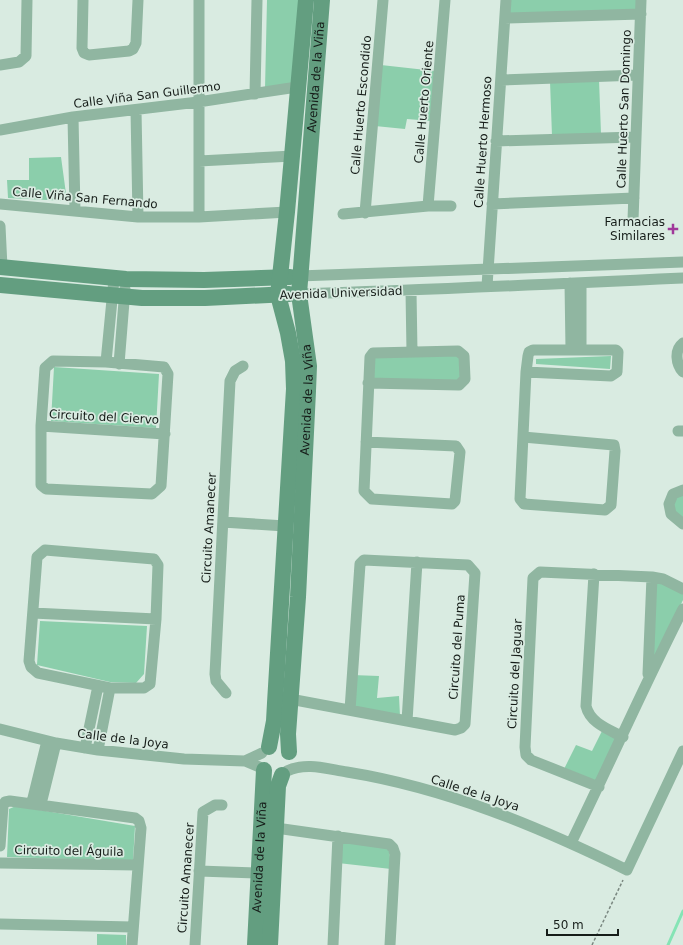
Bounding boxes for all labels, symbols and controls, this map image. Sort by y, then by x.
street label: Avenida de la Viña [305,21,327,133]
street label: Calle Huerto San Domingo [614,29,634,189]
street label: Calle Huerto Escondido [348,35,374,175]
street label: Calle Huerto Oriente [412,40,436,164]
street label: Calle Huerto Hermoso [471,76,495,208]
street label: Calle Viña San Guillermo [73,79,221,111]
street label: Calle Viña San Fernando [12,185,158,211]
place label: Farmacias Similares [605,215,665,243]
marker: Farmacias Similares [668,224,678,234]
street label: Avenida Universidad [279,284,403,302]
street label: Avenida de la Viña [298,343,316,456]
street label: Circuito del Ciervo [49,407,159,427]
street label: Circuito Amanecer [199,472,219,584]
street label: Circuito del Puma [446,594,468,700]
street label: Circuito del Jaguar [505,618,525,729]
street label: Calle de la Joya [76,726,170,752]
street label: Calle de la Joya [429,772,521,814]
street label: Avenida de la Viña [250,801,269,913]
street label: Circuito Amanecer [175,822,197,934]
street label: Circuito del Águila [14,842,124,859]
scale bar [547,911,618,937]
text: 50 m [553,918,584,932]

